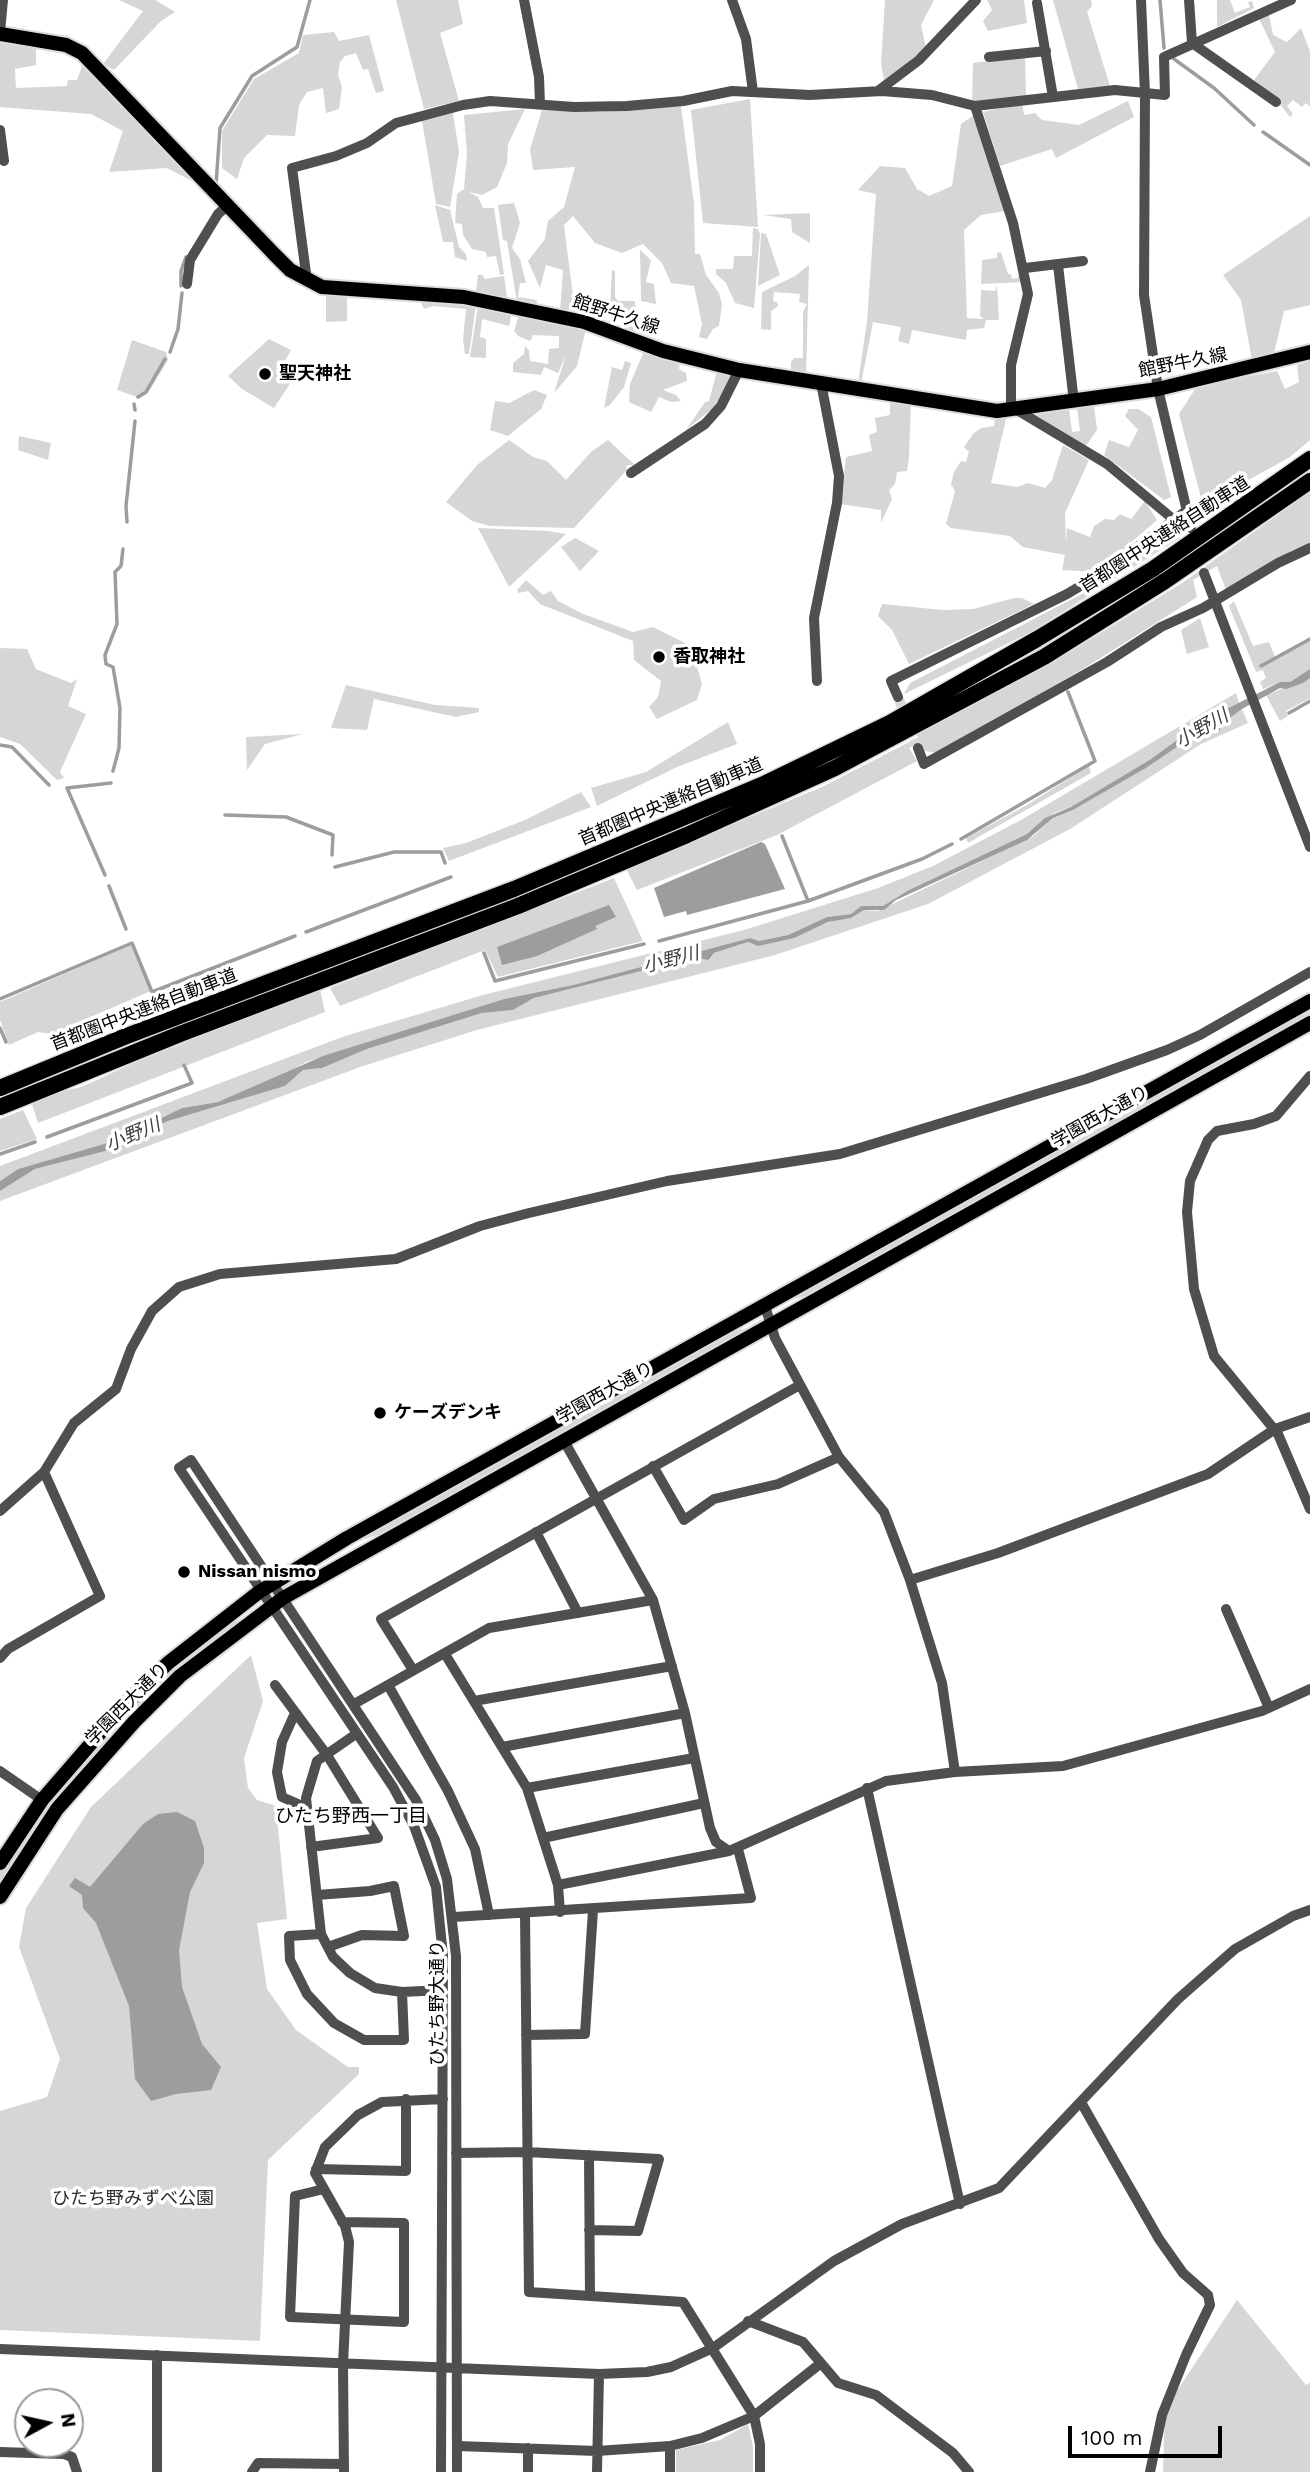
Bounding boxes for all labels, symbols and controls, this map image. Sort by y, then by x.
street label: 館野牛久線 [570,291,662,339]
street label: 館野牛久線 [1137,344,1229,382]
place label: 聖天神社 [279,363,351,385]
marker: 聖天神社 [257,366,273,382]
street label: 首都圏中央連絡自動車道 [1076,472,1254,598]
place label: 香取神社 [673,646,745,668]
marker: 香取神社 [651,649,667,665]
water label: 小野川 [1172,705,1232,753]
street label: 首都圏中央連絡自動車道 [576,753,766,851]
water label: 小野川 [641,942,701,978]
street label: 首都圏中央連絡自動車道 [48,964,240,1056]
street label: 学園西大通り [1048,1081,1152,1153]
water label: 小野川 [102,1113,164,1157]
street label: 学園西大通り [553,1357,657,1429]
place label: ケーズデンキ [394,1402,502,1424]
marker: ケーズデンキ [372,1405,388,1421]
place label: Nissan nismo [198,1561,316,1583]
marker: Nissan nismo [176,1564,192,1580]
street label: 学園西大通り [81,1658,173,1750]
district label: ひたち野西一丁目 [275,1805,427,1827]
street label: ひたち野大通り [427,1940,449,2066]
park label: ひたち野みずべ公園 [52,2188,214,2210]
north arrow [14,2388,84,2458]
text: N [56,2412,81,2429]
scale bar [1072,2412,1226,2456]
text: 100 m [1081,2425,1143,2450]

